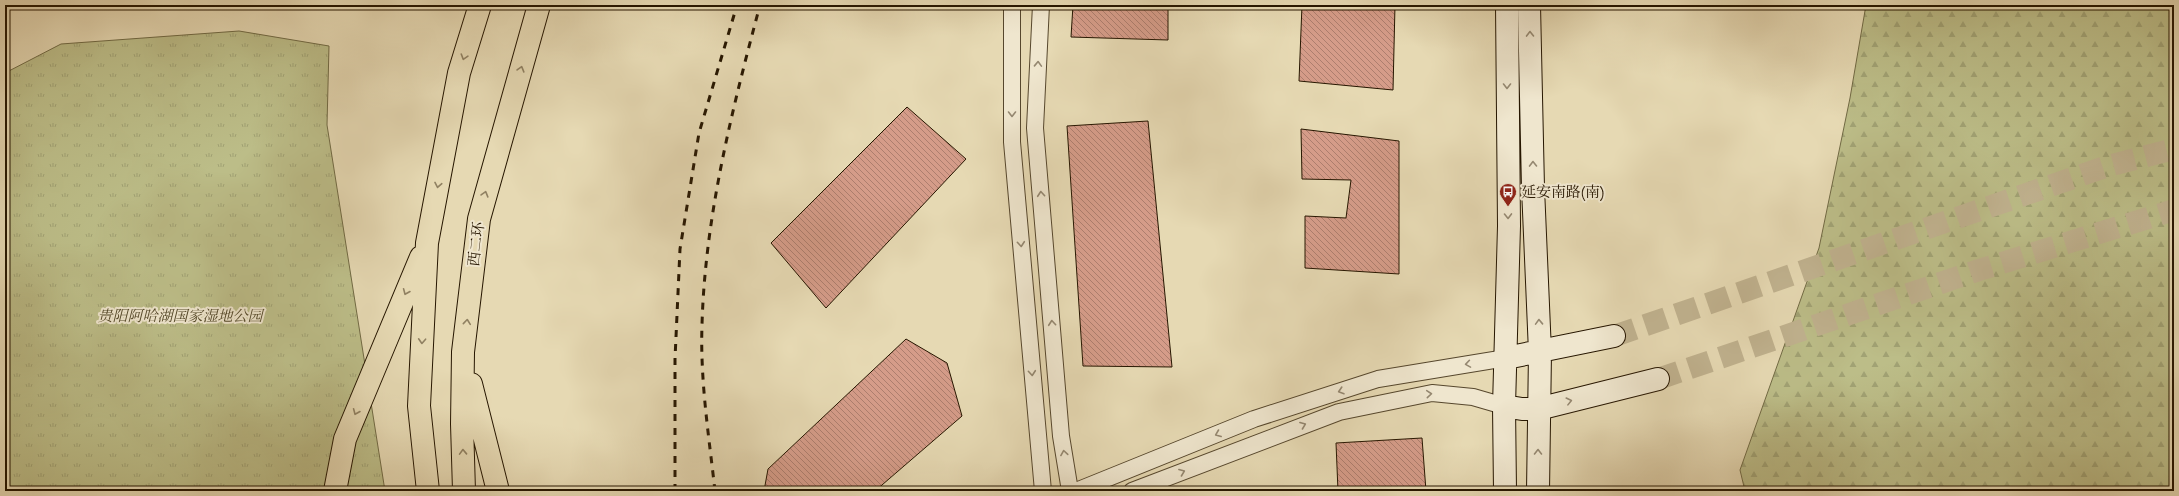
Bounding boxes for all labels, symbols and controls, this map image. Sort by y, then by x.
one-way arrow [1526,31,1534,37]
one-way arrow [460,54,469,61]
one-way arrow [1034,61,1042,67]
one-way arrow [516,66,525,73]
one-way arrow [1503,83,1512,89]
one-way arrow [1008,111,1016,117]
one-way arrow [1529,161,1537,167]
one-way arrow [434,182,442,188]
bus stop icon: 延安南路(南) [1498,182,1518,207]
place label: 延安南路(南) [1521,183,1604,202]
one-way arrow [481,191,489,197]
one-way arrow [1036,191,1045,197]
one-way arrow [1504,213,1513,219]
street label: 西二环 [464,221,488,267]
one-way arrow [1016,241,1025,247]
one-way arrow [403,289,411,296]
park label: 贵阳阿哈湖国家湿地公园 [97,307,264,325]
one-way arrow [462,319,471,325]
one-way arrow [1534,319,1543,325]
one-way arrow [1047,320,1056,326]
one-way arrow [418,338,426,344]
one-way arrow [1465,360,1471,368]
one-way arrow [1027,370,1036,376]
one-way arrow [1337,386,1344,395]
one-way arrow [1426,390,1432,399]
one-way arrow [1566,397,1573,405]
one-way arrow [353,409,361,416]
one-way arrow [1300,422,1307,430]
one-way arrow [1214,429,1221,437]
one-way arrow [458,449,467,455]
one-way arrow [1060,449,1069,456]
one-way arrow [1534,449,1542,455]
one-way arrow [1178,468,1185,476]

